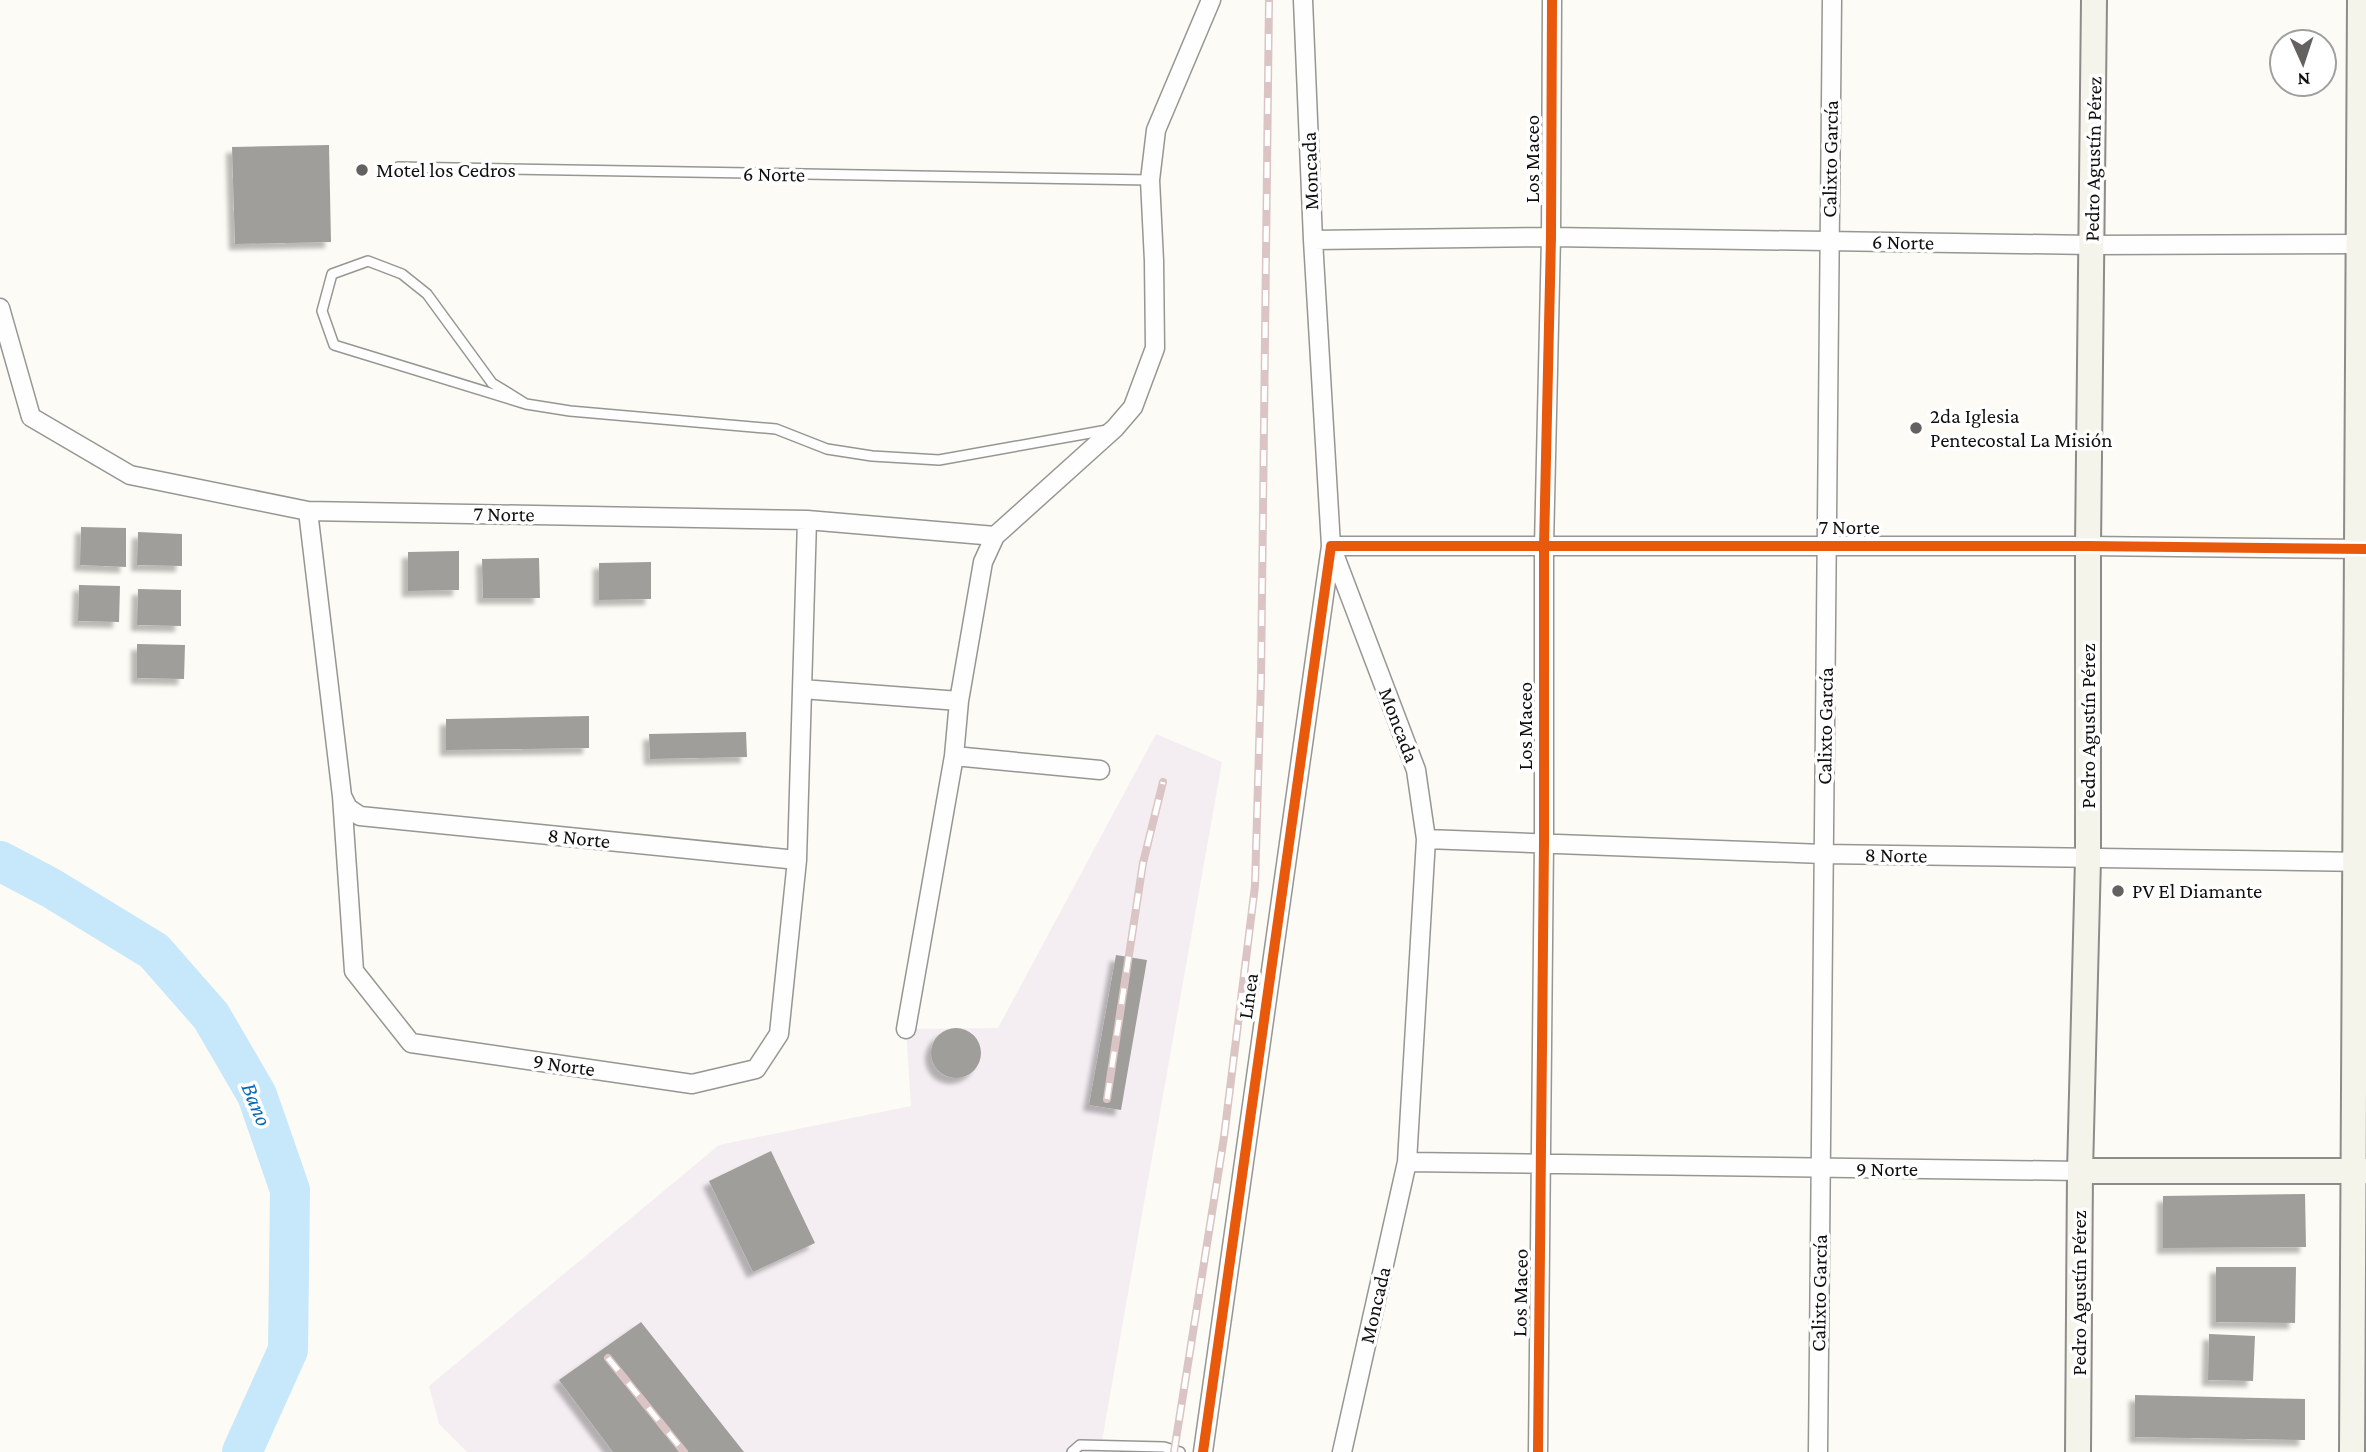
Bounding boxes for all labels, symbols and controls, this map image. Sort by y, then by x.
north arrow [2268,28,2338,98]
text: N [2297,69,2311,90]
street label: Pedro Agustín Pérez [2080,76,2106,242]
street label: Calixto García [1817,100,1843,218]
street label: Los Maceo [1520,115,1544,203]
street label: Moncada [1297,131,1323,211]
place label: Motel los Cedros [376,158,516,182]
street label: 6 Norte [743,161,805,187]
marker: Motel los Cedros [354,162,370,178]
street label: 6 Norte [1872,229,1934,255]
place label: 2da Iglesia Pentecostal La Misión [1930,404,2112,452]
marker: 2da Iglesia Pentecostal La Misión [1908,420,1924,436]
street label: 7 Norte [473,501,535,527]
street label: 7 Norte [1818,515,1880,539]
street label: Pedro Agustín Pérez [2076,643,2100,809]
street label: Calixto García [1812,667,1838,785]
street label: Los Maceo [1513,682,1537,770]
street label: Moncada [1374,684,1424,766]
street label: 8 Norte [546,823,612,853]
street label: 8 Norte [1864,842,1928,868]
place label: PV El Diamante [2132,879,2262,903]
marker: PV El Diamante [2110,883,2126,899]
street label: Línea [1233,971,1263,1021]
street label: 9 Norte [532,1049,596,1081]
water label: Bano [236,1078,278,1130]
street label: 9 Norte [1856,1157,1918,1181]
street label: Pedro Agustín Pérez [2067,1210,2091,1376]
street label: Calixto García [1806,1234,1832,1352]
street label: Los Maceo [1507,1249,1533,1337]
street label: Moncada [1354,1264,1396,1346]

